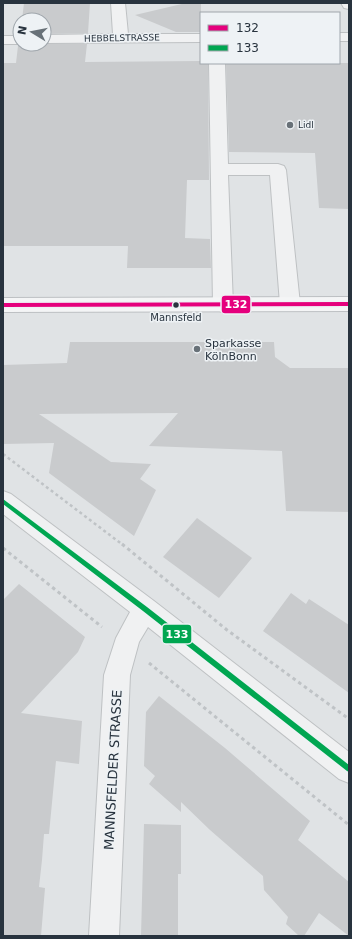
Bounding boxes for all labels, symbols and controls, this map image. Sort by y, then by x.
north arrow [12,12,52,52]
legend [200,12,340,64]
text: 132 [236,21,259,35]
text: N [15,25,30,36]
street label: HEBBELSTRASSE [84,32,160,44]
text: 133 [236,41,259,55]
marker: Lidl [285,120,295,130]
place label: Lidl [298,120,314,130]
line badge: 132 [221,295,251,314]
text: 132 [225,298,247,311]
marker: Mannsfeld [171,300,181,310]
place label: Mannsfeld [150,312,202,323]
place label: Sparkasse KölnBonn [205,337,262,363]
marker: Sparkasse KölnBonn [192,344,202,354]
line badge: 133 [162,624,192,644]
text: 133 [166,628,188,641]
street label: MANNSFELDER STRASSE [101,689,125,851]

